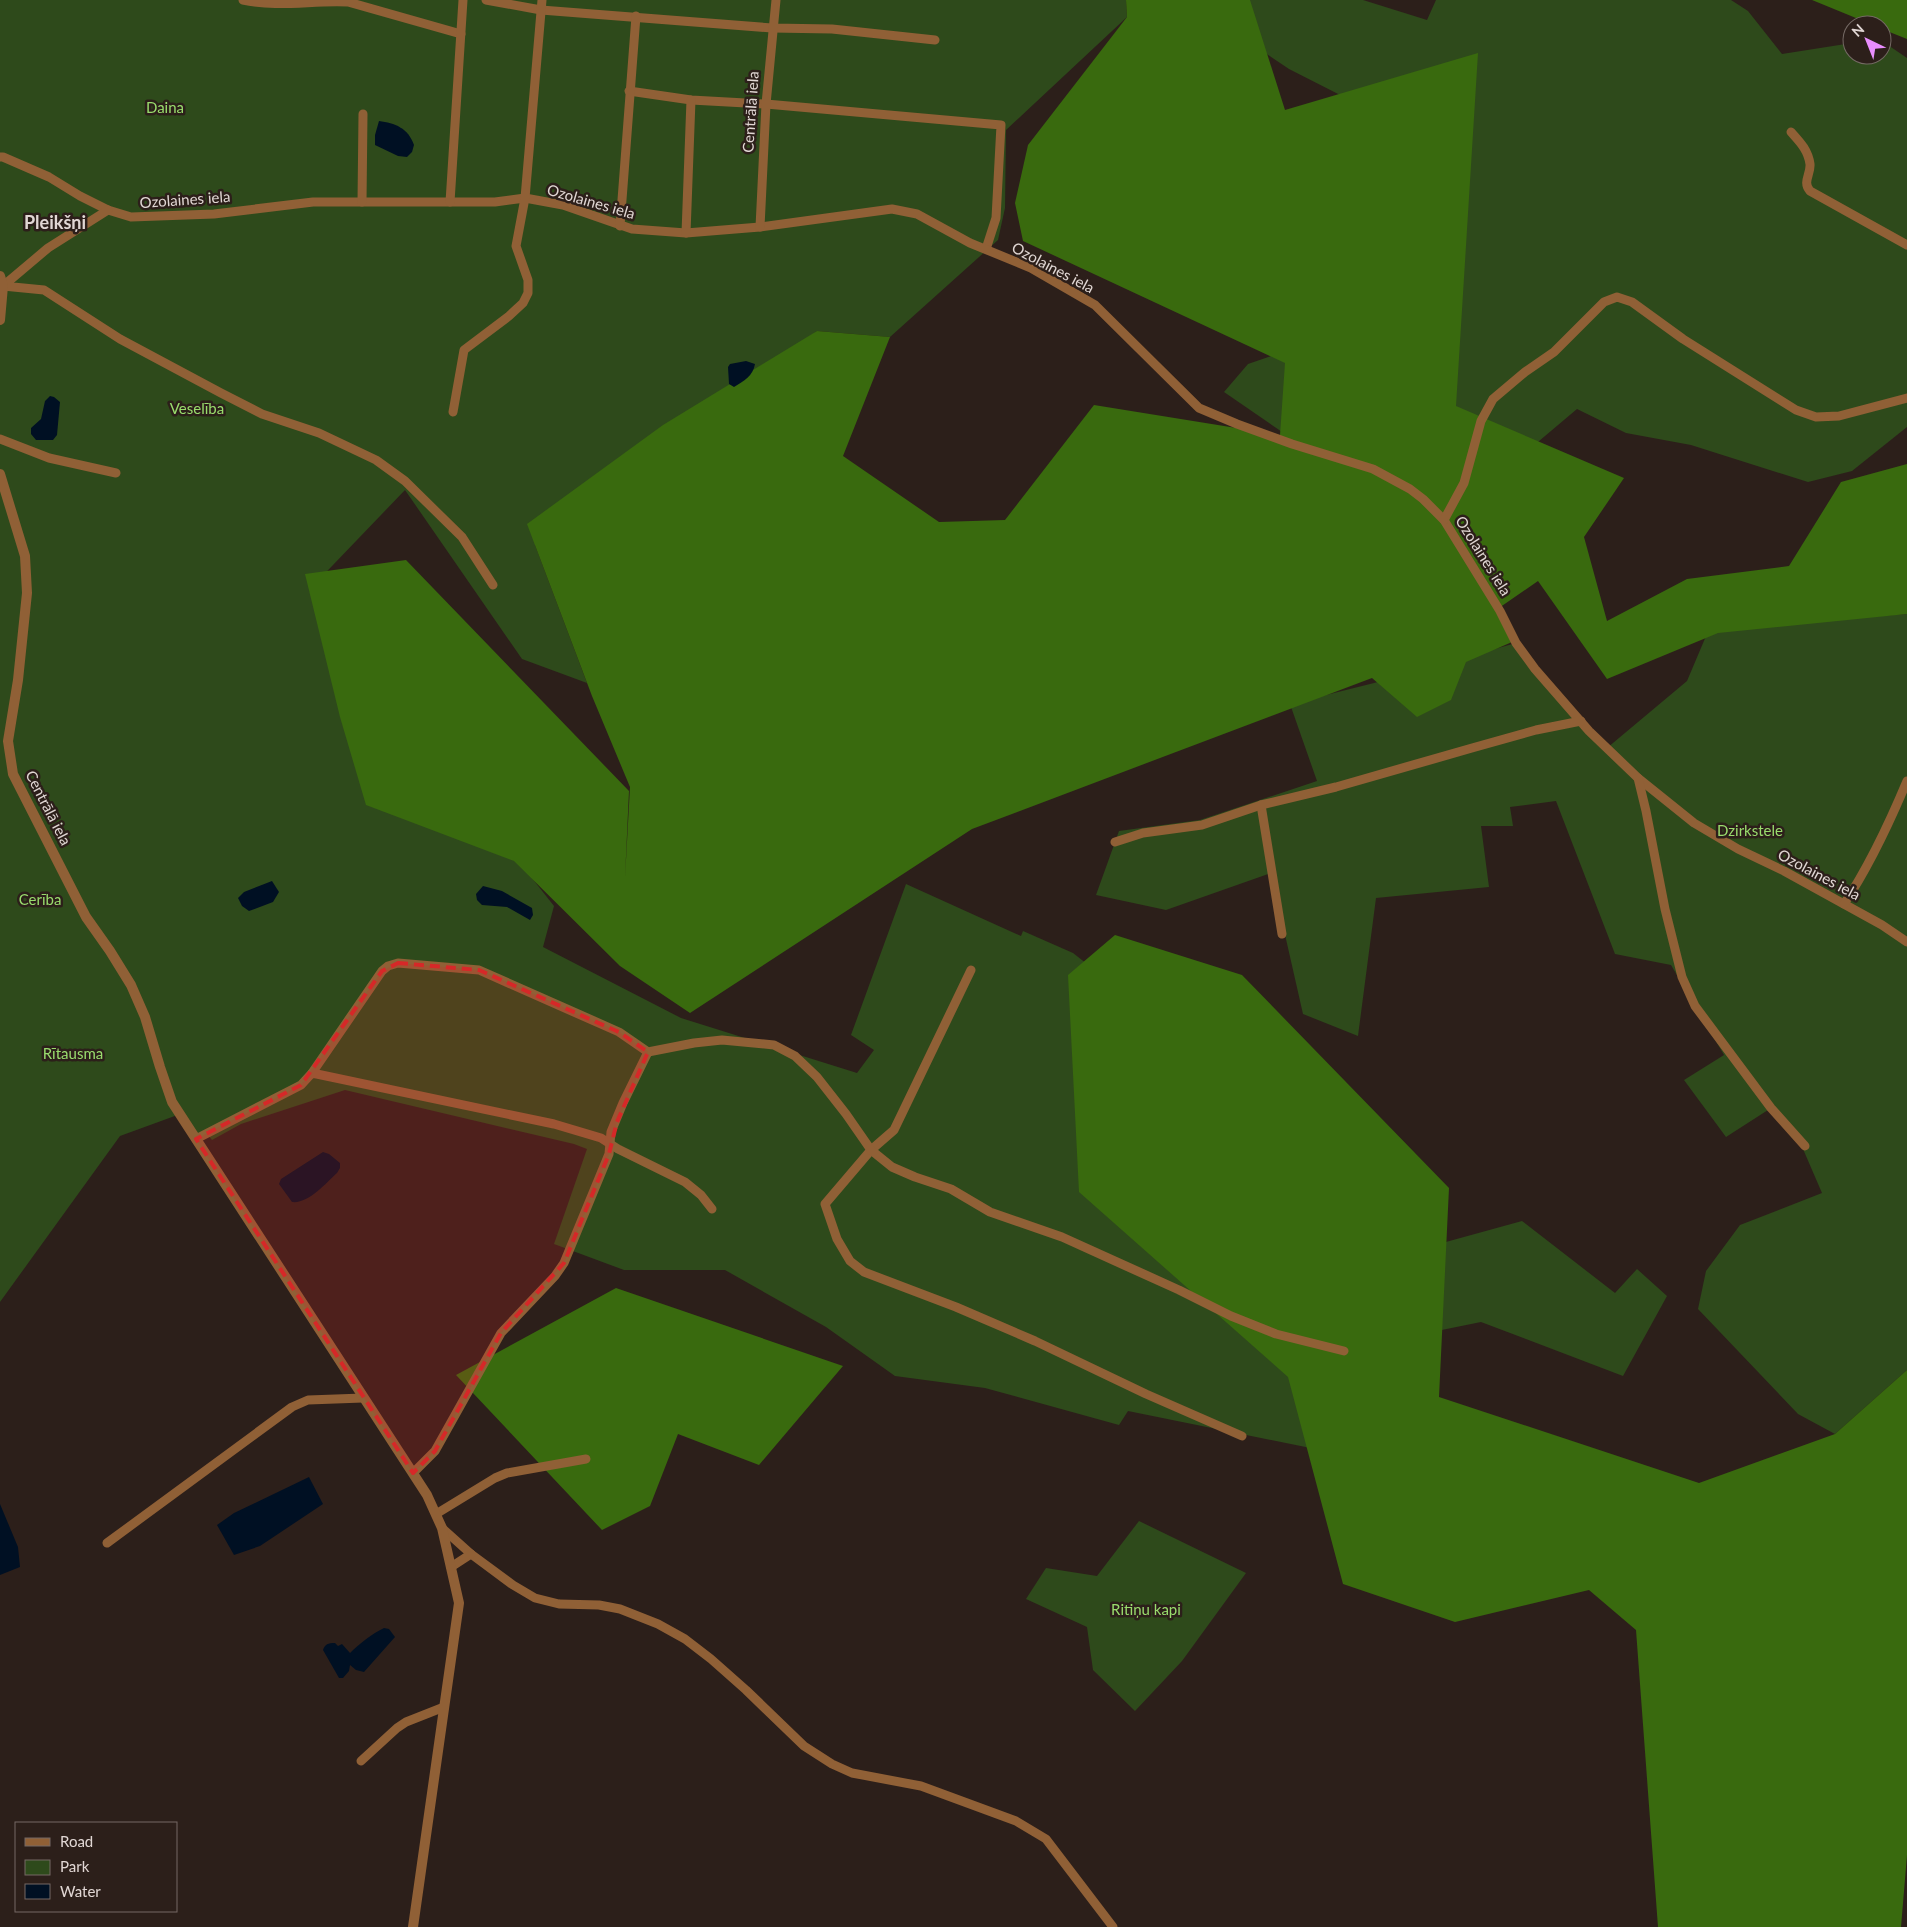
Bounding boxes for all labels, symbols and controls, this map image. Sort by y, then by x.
north arrow [1842,15,1892,65]
text: N [1848,20,1868,40]
street label: Centrālā iela [738,71,762,153]
park label: Daina [146,98,184,116]
street label: Ozolaines iela [545,180,637,222]
street label: Ozolaines iela [139,187,231,211]
district label: Pleikšņi [24,211,86,233]
street label: Ozolaines iela [1009,238,1098,296]
park label: Veselība [170,399,224,417]
street label: Ozolaines iela [1452,512,1516,599]
street label: Centrālā iela [22,767,75,848]
park label: Dzirkstele [1717,821,1783,839]
street label: Ozolaines iela [1775,845,1864,903]
park label: Cerība [19,890,61,908]
park label: Rītausma [43,1044,103,1062]
park label: Ritiņu kapi [1111,1600,1181,1618]
legend [15,1822,178,1912]
text: Road [60,1832,93,1850]
text: Park [60,1857,90,1875]
text: Water [60,1882,101,1900]

